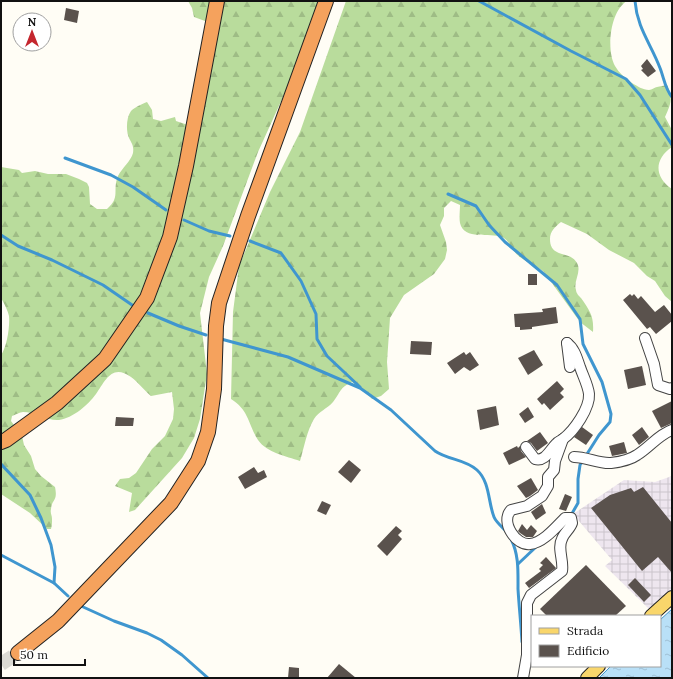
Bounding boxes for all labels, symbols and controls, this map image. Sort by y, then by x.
north arrow [12,12,52,52]
text: N [28,15,37,29]
legend [531,615,661,667]
text: Strada [567,623,603,638]
scale bar [14,641,85,667]
text: Edificio [567,643,609,658]
text: 50 m [20,647,48,662]

